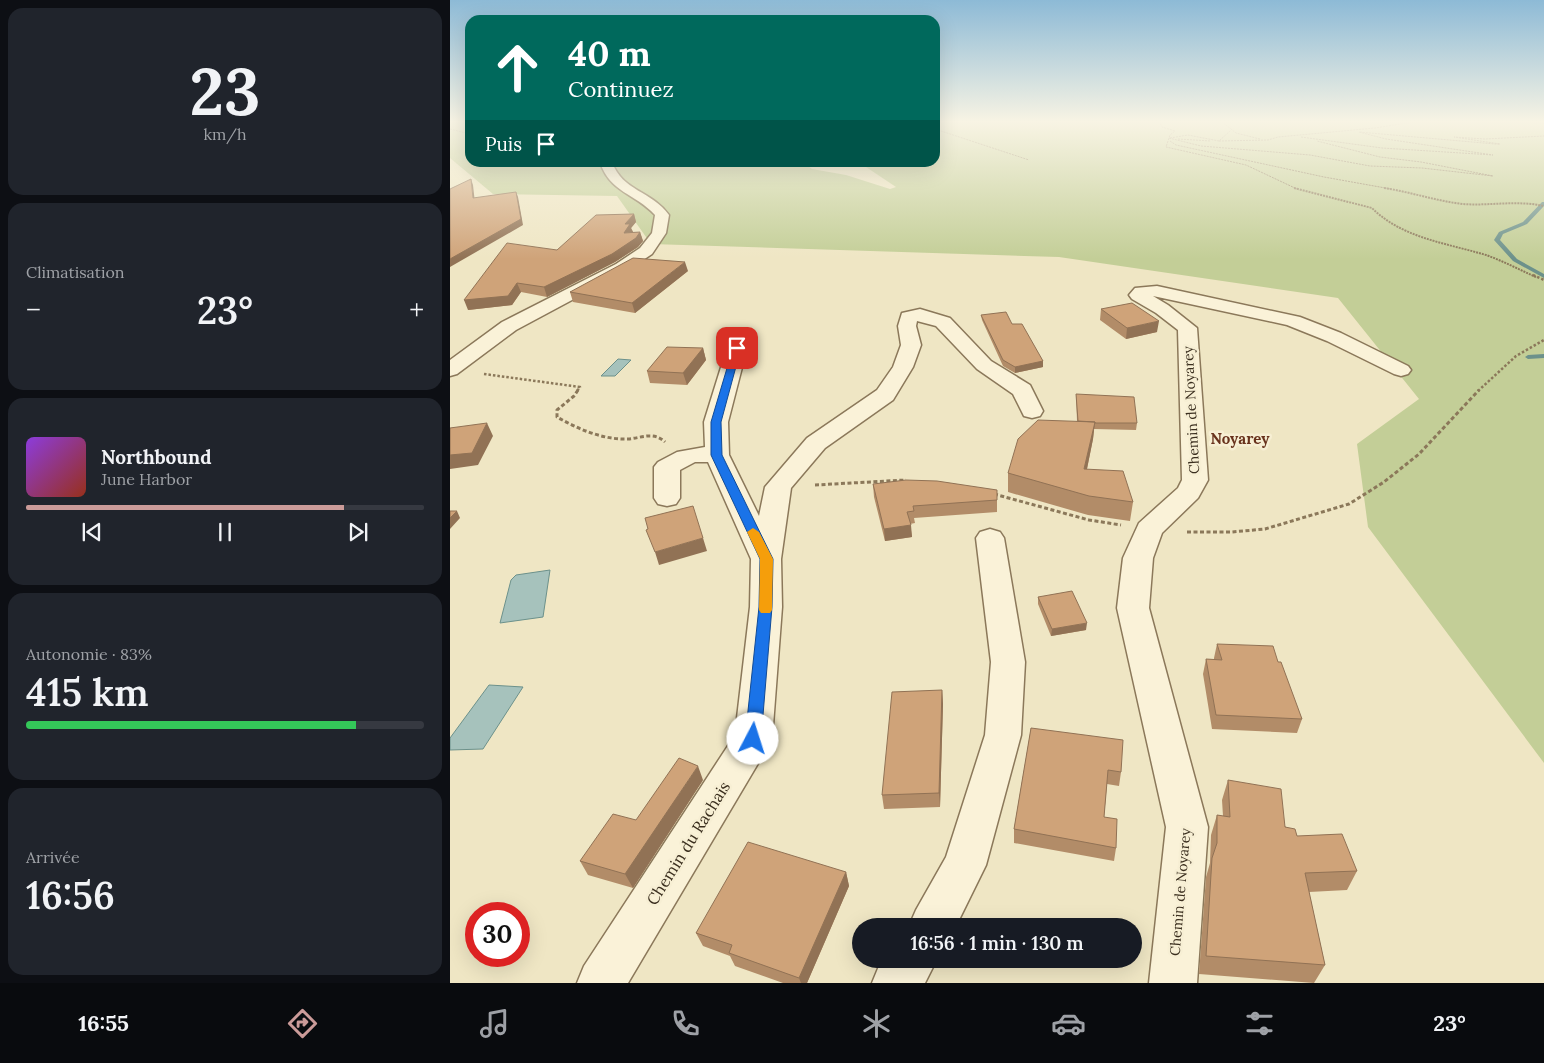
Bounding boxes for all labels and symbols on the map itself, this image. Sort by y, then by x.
pin [716,327,758,369]
street label: Chemin de Noyarey [1179,345,1203,474]
district label: Noyarey [1210,429,1270,448]
position arrow [726,712,778,764]
street label: Chemin du Rachais [642,777,734,909]
street label: Chemin de Noyarey [1165,827,1195,957]
speed limit sign: 30 [465,902,530,967]

